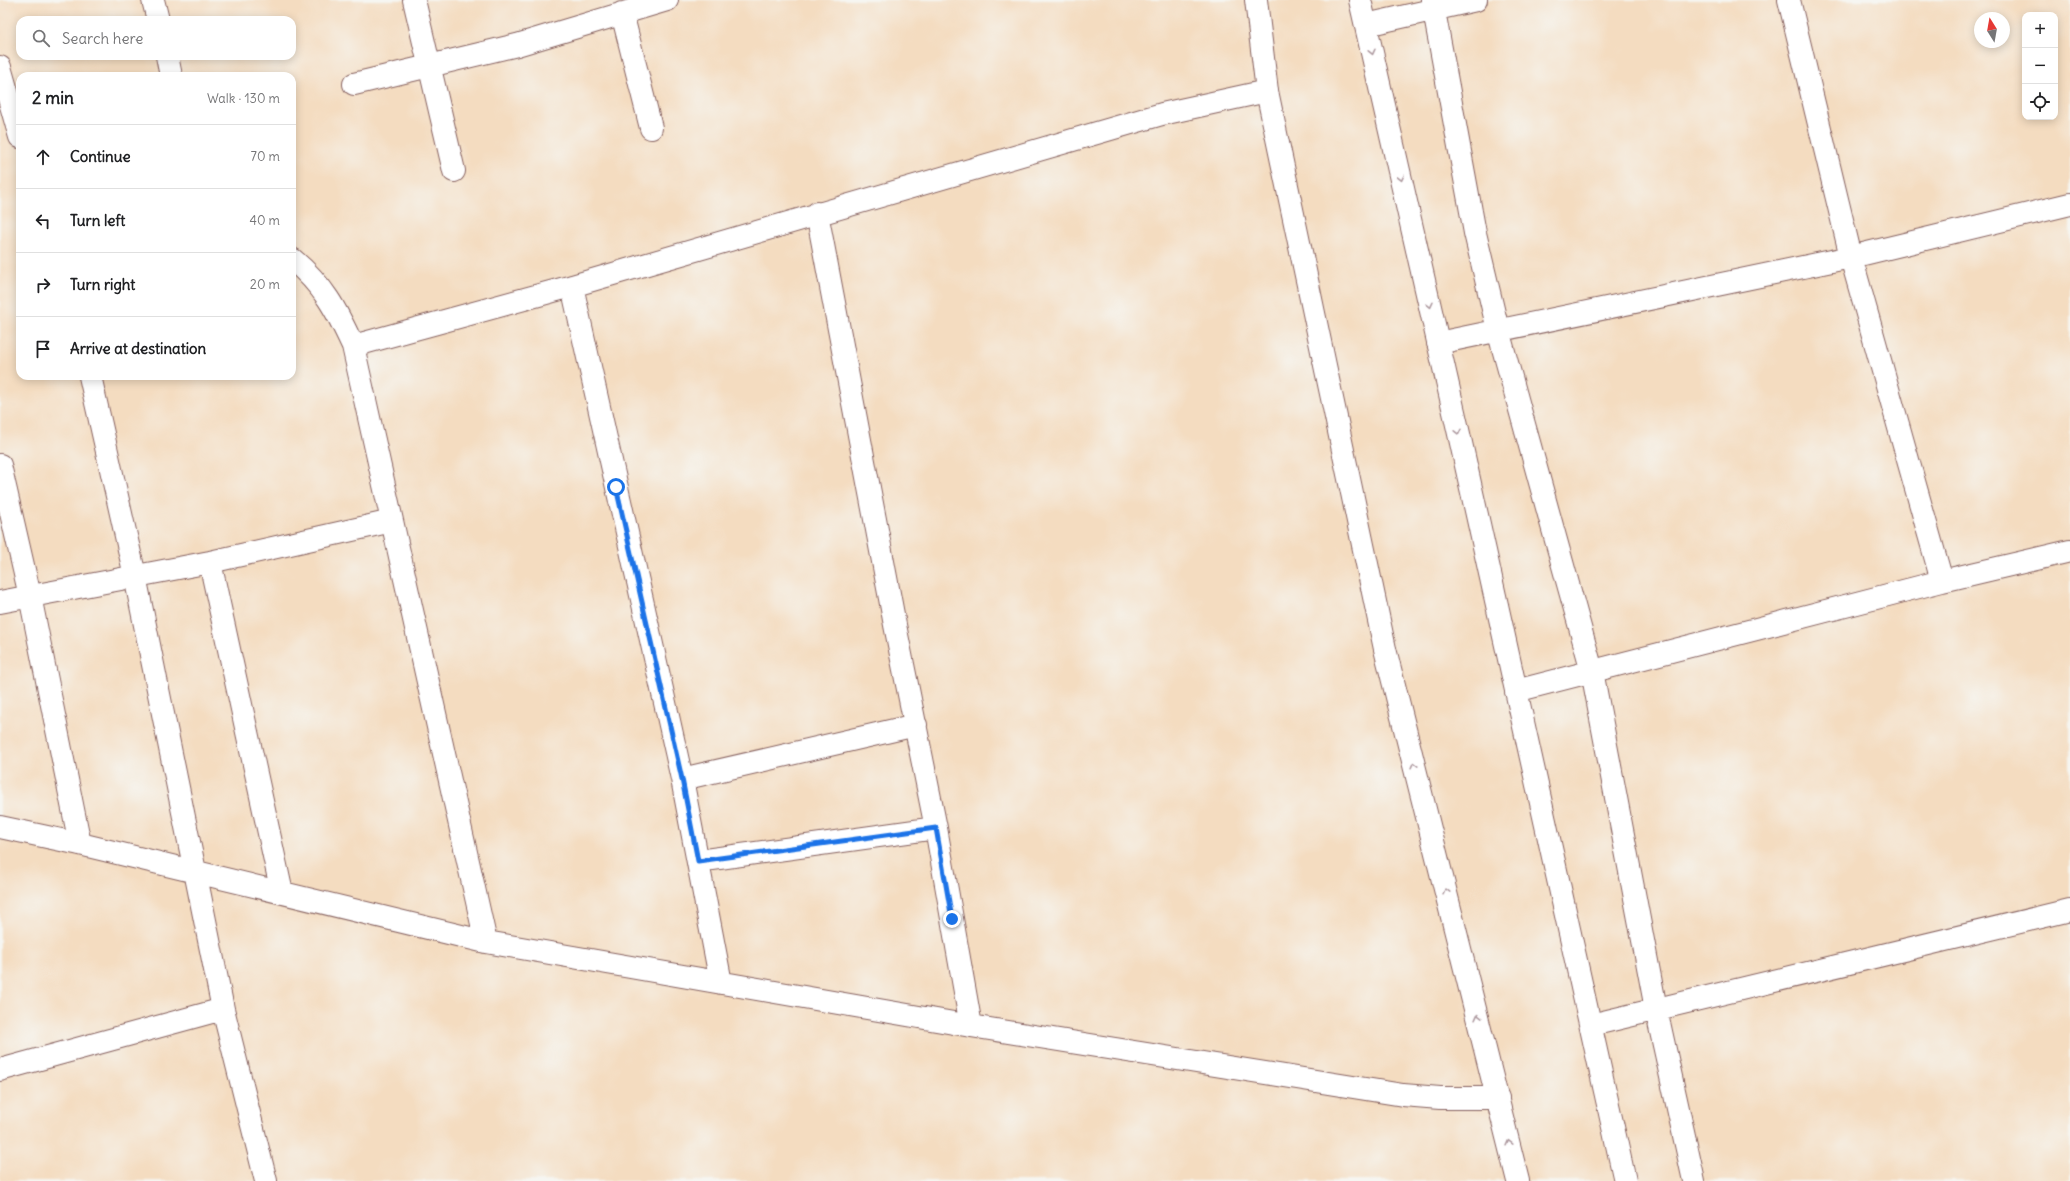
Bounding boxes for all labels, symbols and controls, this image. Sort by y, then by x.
north arrow [1974,12,2010,48]
map controls [2022,12,2058,120]
button: + [2022,12,2058,48]
search box [16,16,296,60]
icon: search [30,27,52,49]
text: Search here [62,29,143,48]
button: − [2022,48,2058,84]
one-way arrow [1367,49,1375,55]
button: locate [2022,84,2058,120]
text: 2 min [32,87,74,109]
text: Walk · 130 m [207,90,280,107]
icon: ahead [32,146,54,168]
text: Continue [70,147,131,166]
text: 70 m [251,148,280,165]
one-way arrow [1396,175,1404,182]
icon: left [32,210,54,232]
text: Turn left [70,211,125,230]
text: 40 m [249,212,280,229]
icon: right [32,274,54,296]
text: Turn right [70,275,135,294]
text: 20 m [250,276,280,293]
one-way arrow [1425,302,1433,308]
icon: arrive [32,338,54,360]
text: Arrive at destination [70,339,206,358]
one-way arrow [1454,429,1462,435]
route start [607,478,625,496]
one-way arrow [1410,762,1419,769]
one-way arrow [1442,888,1450,894]
route end [943,910,961,928]
one-way arrow [1474,1014,1482,1020]
one-way arrow [1505,1140,1514,1147]

